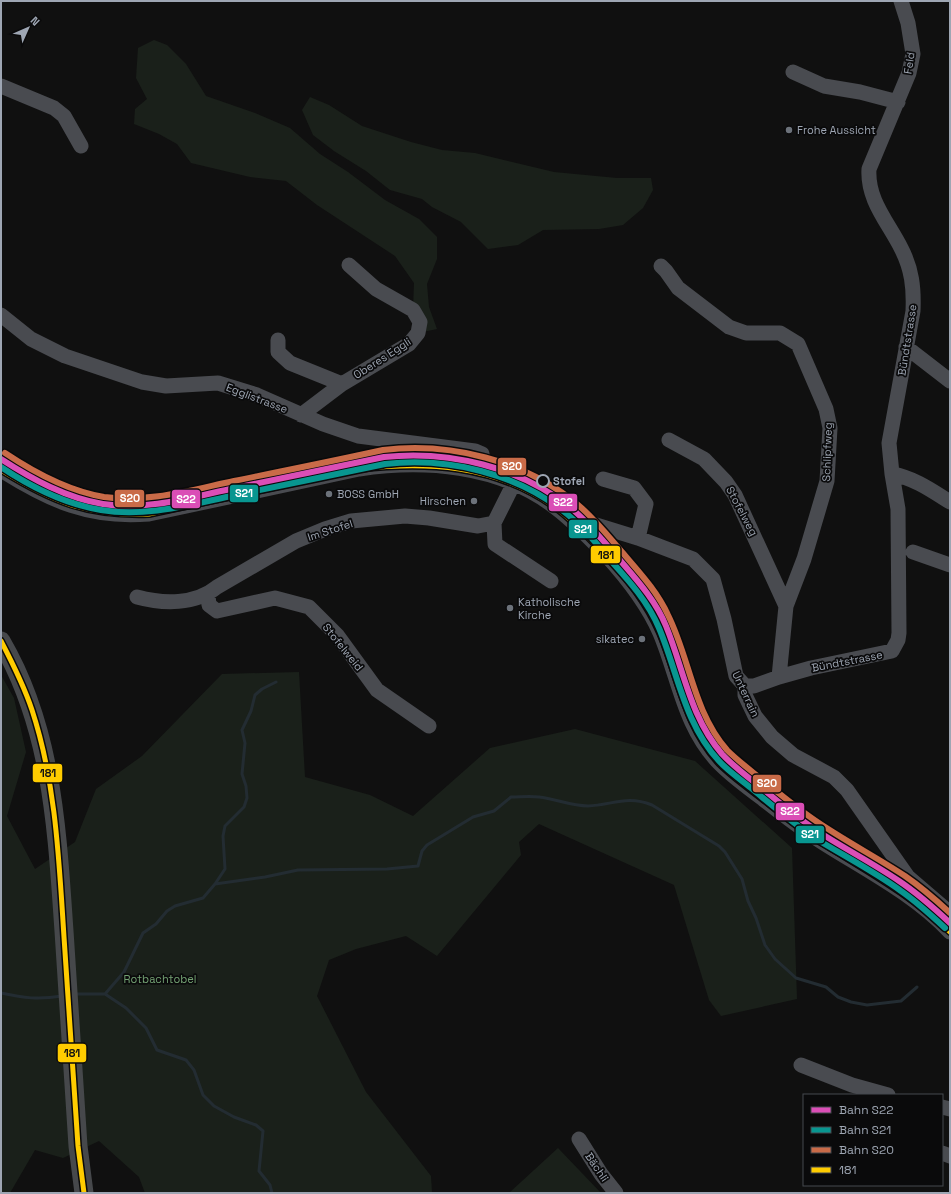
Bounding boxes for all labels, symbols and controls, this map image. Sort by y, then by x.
north arrow [8,8,48,48]
text: N [28,13,43,28]
street label: Feld [900,51,918,75]
place label: Frohe Aussicht [797,123,876,137]
marker: Frohe Aussicht [784,125,794,135]
street label: Bündtstrasse [894,303,920,377]
street label: Oberes Eggli [351,334,414,382]
street label: Egglistrasse [224,380,290,416]
street label: Schlipfweg [819,422,835,482]
line badge: S20 [497,457,527,476]
text: S20 [502,459,522,473]
marker: Stofel [536,474,550,488]
place label: Stofel [553,474,585,488]
line badge: S21 [229,484,259,503]
street label: Stofelweg [723,484,761,538]
text: S21 [235,486,253,500]
place label: BOSS GmbH [337,487,399,501]
line badge: S20 [114,489,145,508]
line badge: S22 [171,489,201,509]
marker: BOSS GmbH [324,489,334,499]
text: S20 [120,491,140,505]
text: S22 [176,492,196,506]
line badge: S22 [548,493,578,512]
place label: Hirschen [420,494,466,508]
text: S22 [553,495,573,509]
marker: Hirschen [469,496,479,506]
street label: Im Stofel [306,516,354,544]
line badge: S21 [568,519,598,539]
text: S21 [574,522,592,536]
line badge: 181 [590,545,621,564]
text: 181 [598,548,614,562]
place label: Katholische Kirche [518,595,580,622]
marker: Katholische Kirche [505,603,515,613]
street label: Stofelweid [320,620,366,674]
place label: sikatec [596,632,634,646]
marker: sikatec [637,634,647,644]
street label: Bündtstrasse [810,647,884,675]
street label: Unterrain [729,669,763,719]
line badge: 181 [32,763,63,783]
text: 181 [40,766,56,780]
line badge: S20 [752,774,782,793]
text: S20 [757,776,777,790]
line badge: S22 [775,802,805,821]
text: S22 [780,804,800,818]
line badge: S21 [795,825,825,844]
text: S21 [801,827,819,841]
park label: Rotbachtobel [124,972,196,986]
line badge: 181 [57,1043,87,1063]
text: 181 [64,1046,80,1060]
legend [803,1094,943,1186]
text: Bahn S22 [839,1102,893,1118]
text: Bahn S21 [839,1122,891,1138]
text: Bahn S20 [839,1142,894,1158]
street label: Bächli [582,1150,612,1184]
text: 181 [839,1162,857,1178]

